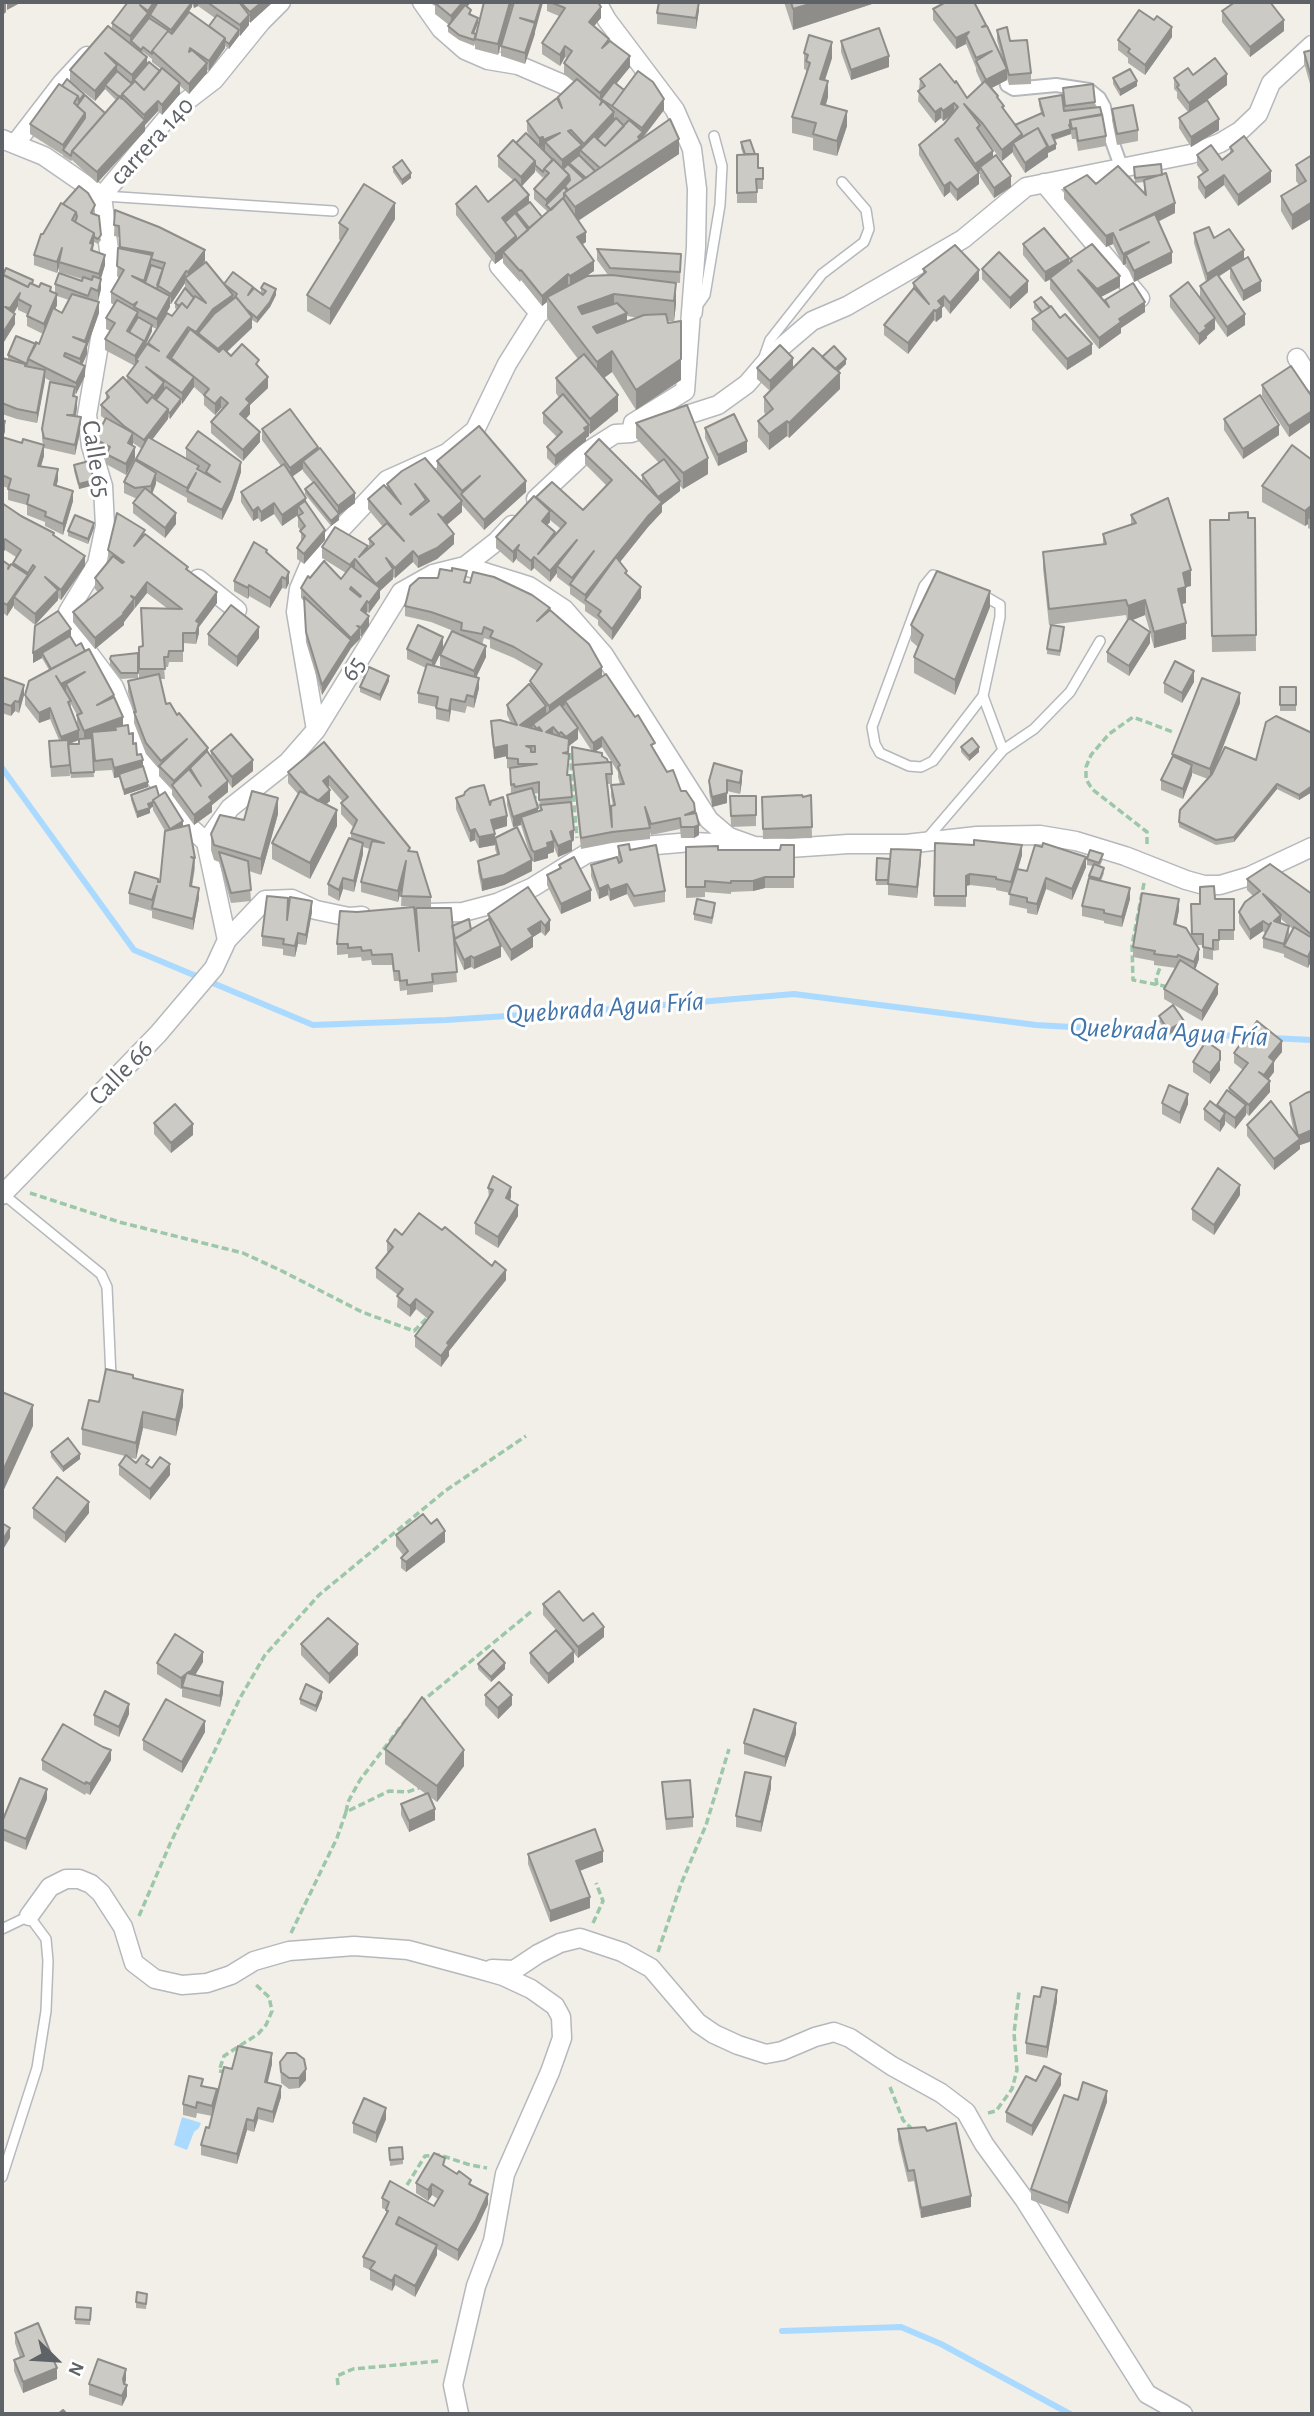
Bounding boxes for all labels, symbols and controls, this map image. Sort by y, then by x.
street label: carrera 140 [103,90,201,192]
street label: Calle 65 [75,418,117,500]
street label: 65 [334,651,372,687]
water label: Quebrada Agua Fría [505,984,705,1032]
water label: Quebrada Agua Fría [1069,1010,1269,1054]
street label: Calle 66 [82,1034,160,1112]
north arrow [21,2325,91,2395]
text: N [64,2359,87,2379]

